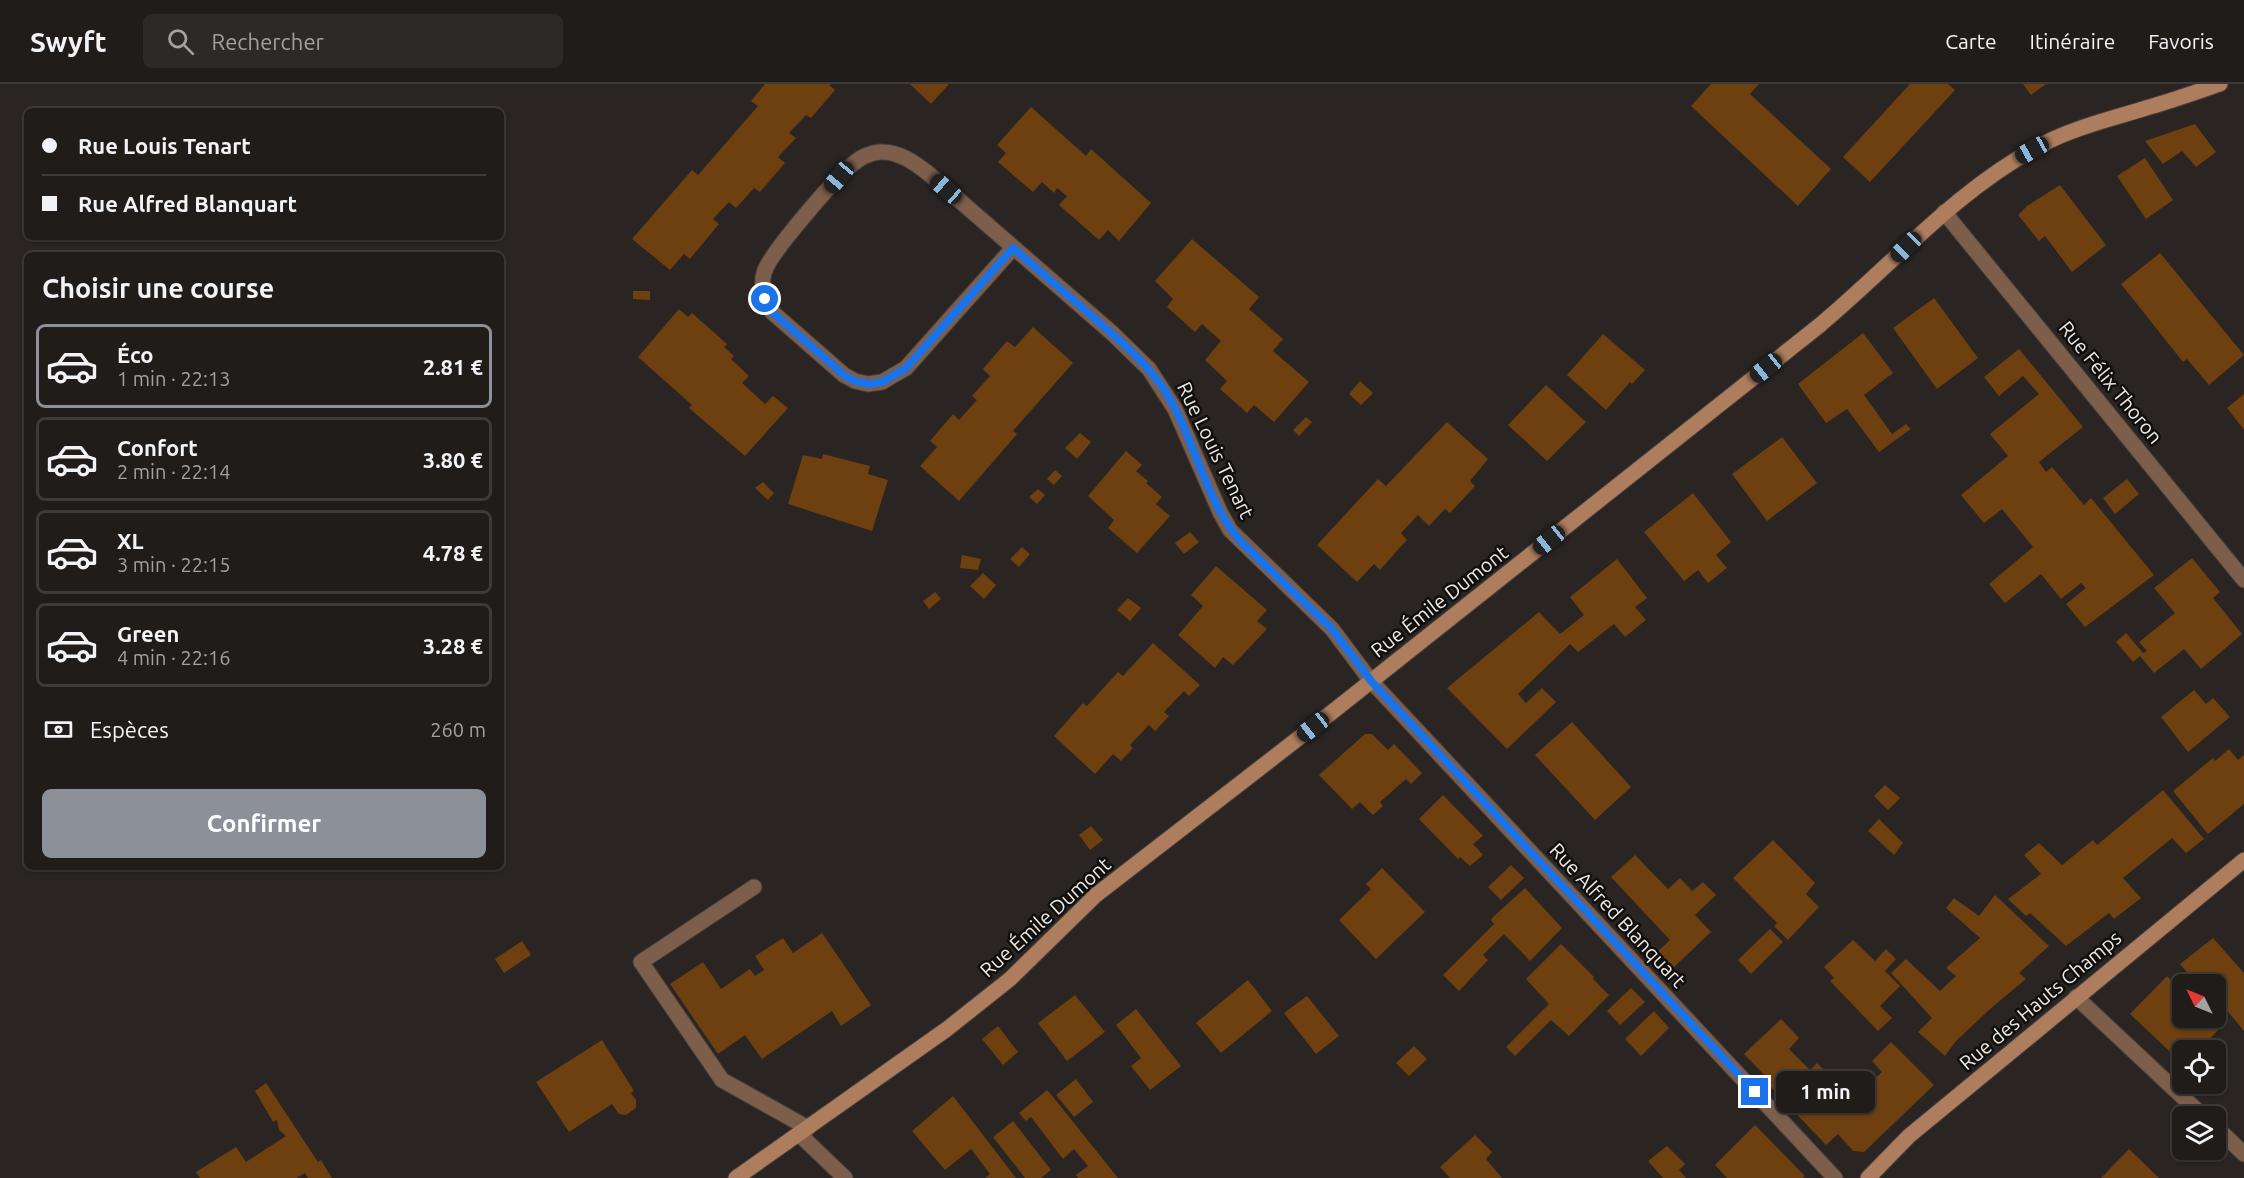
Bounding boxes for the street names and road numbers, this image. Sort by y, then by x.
street label: Rue Félix Thoron [2055,316,2167,448]
street label: Rue Louis Tenart [1173,378,1259,522]
street label: Rue Émile Dumont [1366,540,1512,662]
street label: Rue Alfred Blanquart [1545,838,1691,992]
street label: Rue Émile Dumont [975,852,1115,982]
street label: Rue des Hauts Champs [1955,926,2125,1074]

